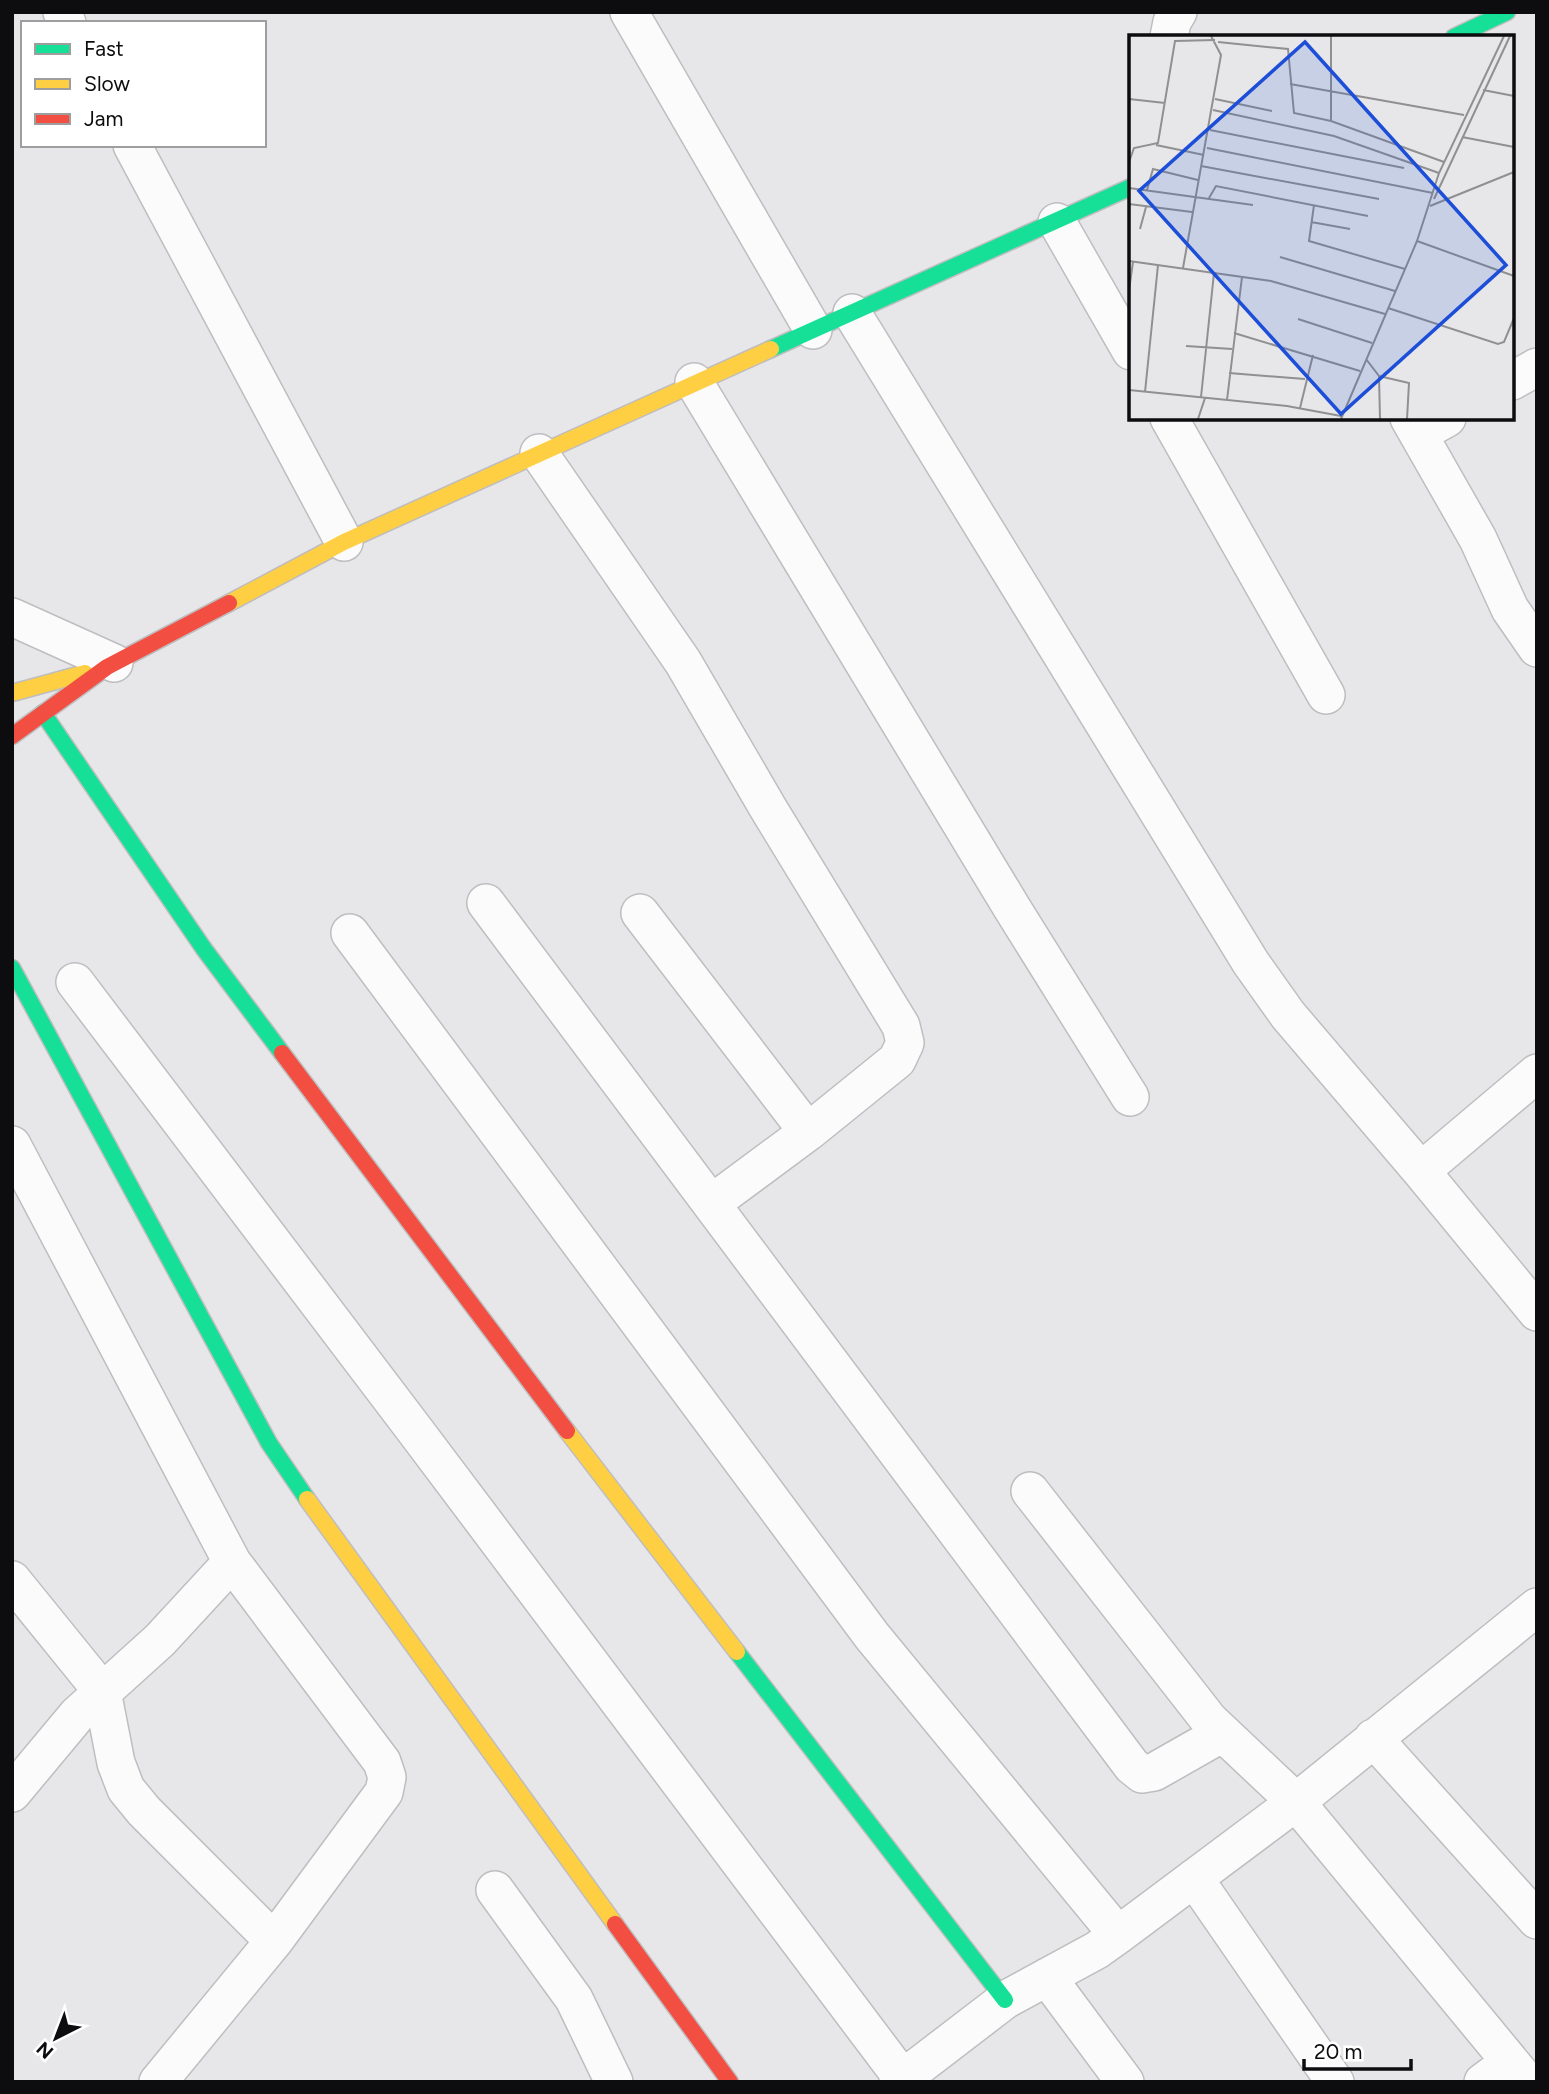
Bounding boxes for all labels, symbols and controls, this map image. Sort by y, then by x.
legend [21,21,266,147]
inset map [1129,35,1514,420]
text: Fast [84,36,124,61]
text: Slow [84,71,130,96]
text: Jam [84,106,123,131]
north arrow [21,2003,91,2073]
scale bar [1304,2028,1411,2072]
text: N [32,2037,58,2064]
text: 20 m [1314,2039,1362,2064]

